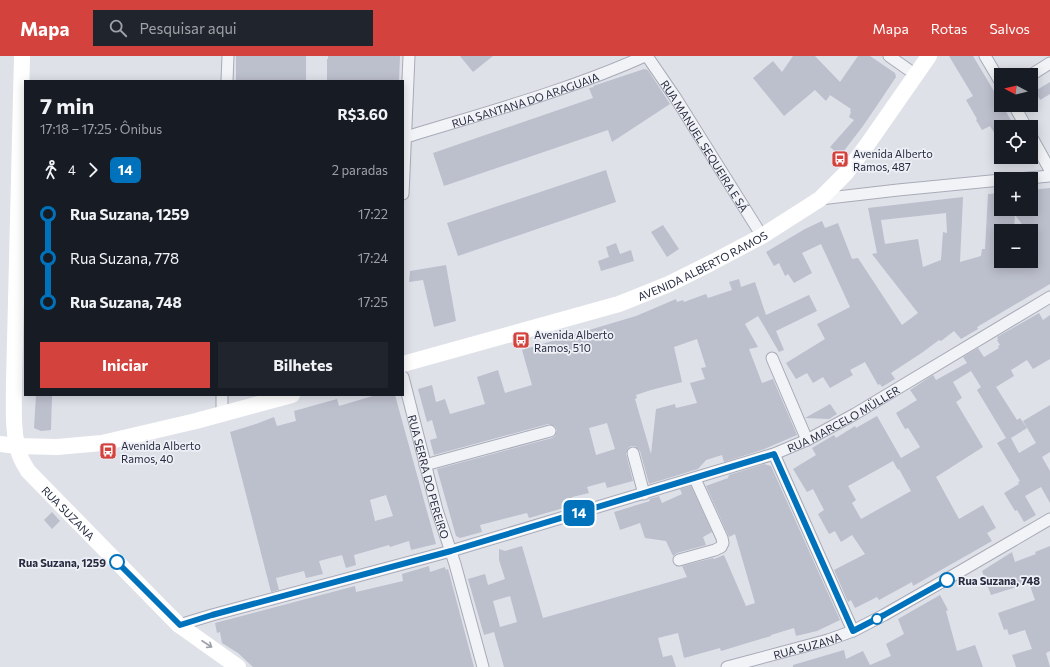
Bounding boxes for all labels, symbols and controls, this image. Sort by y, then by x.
search box [93,10,373,46]
text: Mapa [20,17,69,40]
icon: search [107,17,129,39]
text: Pesquisar aqui [139,19,237,37]
text: Mapa [873,20,909,37]
text: Rotas [931,20,967,37]
text: Salvos [989,20,1030,37]
north arrow [994,68,1038,112]
map controls [994,68,1038,268]
street label: RUA SANTANA DO ARAGUAIA [450,69,601,129]
street label: RUA MANUEL SEQUEIRA E SÁ [659,77,753,214]
text: 7 min [40,92,94,119]
text: R$3.60 [337,105,388,123]
button: locate [994,120,1038,164]
text: 17:18 – 17:25 · Ônibus [40,121,162,137]
place label: Avenida Alberto Ramos, 487 [853,147,933,173]
bus stop icon: Avenida Alberto Ramos, 487 [830,149,850,169]
icon: walk [40,159,62,181]
icon: forward [82,159,104,181]
text: 14 [118,161,133,178]
text: 4 [68,162,76,178]
text: 2 paradas [332,162,388,178]
button: + [994,172,1038,216]
text: Rua Suzana, 1259 [70,205,189,223]
text: 17:22 [358,206,388,222]
button: − [994,224,1038,268]
street label: AVENIDA ALBERTO RAMOS [635,228,770,302]
text: Rua Suzana, 778 [70,249,179,267]
text: 17:24 [358,250,388,266]
text: Rua Suzana, 748 [70,293,182,311]
text: 17:25 [358,294,388,310]
place label: Avenida Alberto Ramos, 510 [534,328,614,354]
bus stop icon: Avenida Alberto Ramos, 510 [511,330,531,350]
button: Iniciar [40,342,210,388]
button: Bilhetes [218,342,388,388]
street label: RUA MARCELO MÜLLER [785,382,902,454]
street label: RUA SERRA DO PEREIRO [406,413,453,540]
place label: Avenida Alberto Ramos, 40 [121,439,201,465]
bus stop icon: Avenida Alberto Ramos, 40 [98,441,118,461]
street label: RUA SUZANA [40,483,98,542]
line badge: 14 [561,500,597,526]
text: 14 [572,504,586,521]
marker: Rua Suzana, 1259 [109,554,125,570]
place label: Rua Suzana, 1259 [19,556,106,569]
marker: Rua Suzana, 748 [939,572,955,588]
place label: Rua Suzana, 748 [958,574,1040,587]
unlabelled marker [871,613,883,625]
street label: RUA SUZANA [772,629,843,661]
one-way arrow [201,640,212,648]

